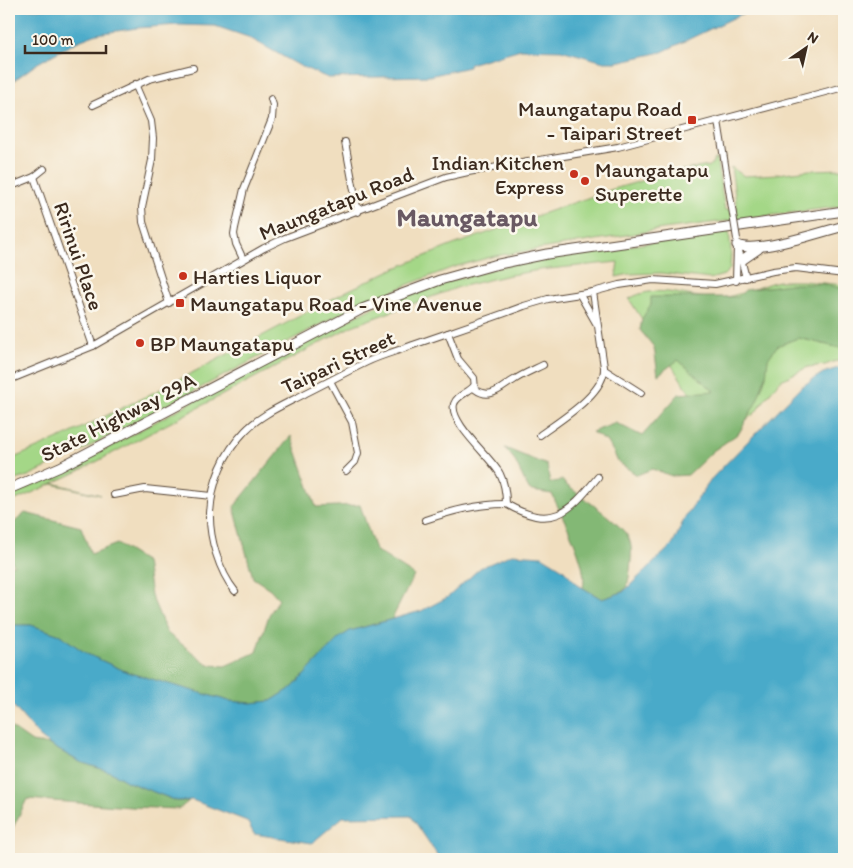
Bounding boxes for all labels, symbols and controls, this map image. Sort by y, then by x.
scale bar [25,22,106,54]
north arrow [780,22,830,72]
text: N [804,28,822,47]
text: 100 m [32,31,74,49]
place label: Maungatapu Road - Taipari Street [518,96,682,145]
marker: Maungatapu Road - Taipari Street [686,114,698,126]
place label: Indian Kitchen Express [431,150,564,199]
place label: Maungatapu Superette [595,157,709,206]
street label: Maungatapu Road [255,161,417,245]
marker: Indian Kitchen Express [568,168,580,180]
marker: Maungatapu Superette [579,175,591,187]
street label: Ririnui Place [49,199,109,313]
district label: Maungatapu [397,201,538,233]
place label: Harties Liquor [193,264,321,289]
marker: Harties Liquor [177,270,189,282]
place label: Maungatapu Road - Vine Avenue [190,291,482,316]
marker: Maungatapu Road - Vine Avenue [174,297,186,309]
street label: Taipari Street [277,325,399,399]
place label: BP Maungatapu [150,331,294,356]
marker: BP Maungatapu [134,337,146,349]
street label: State Highway 29A [36,367,200,467]

